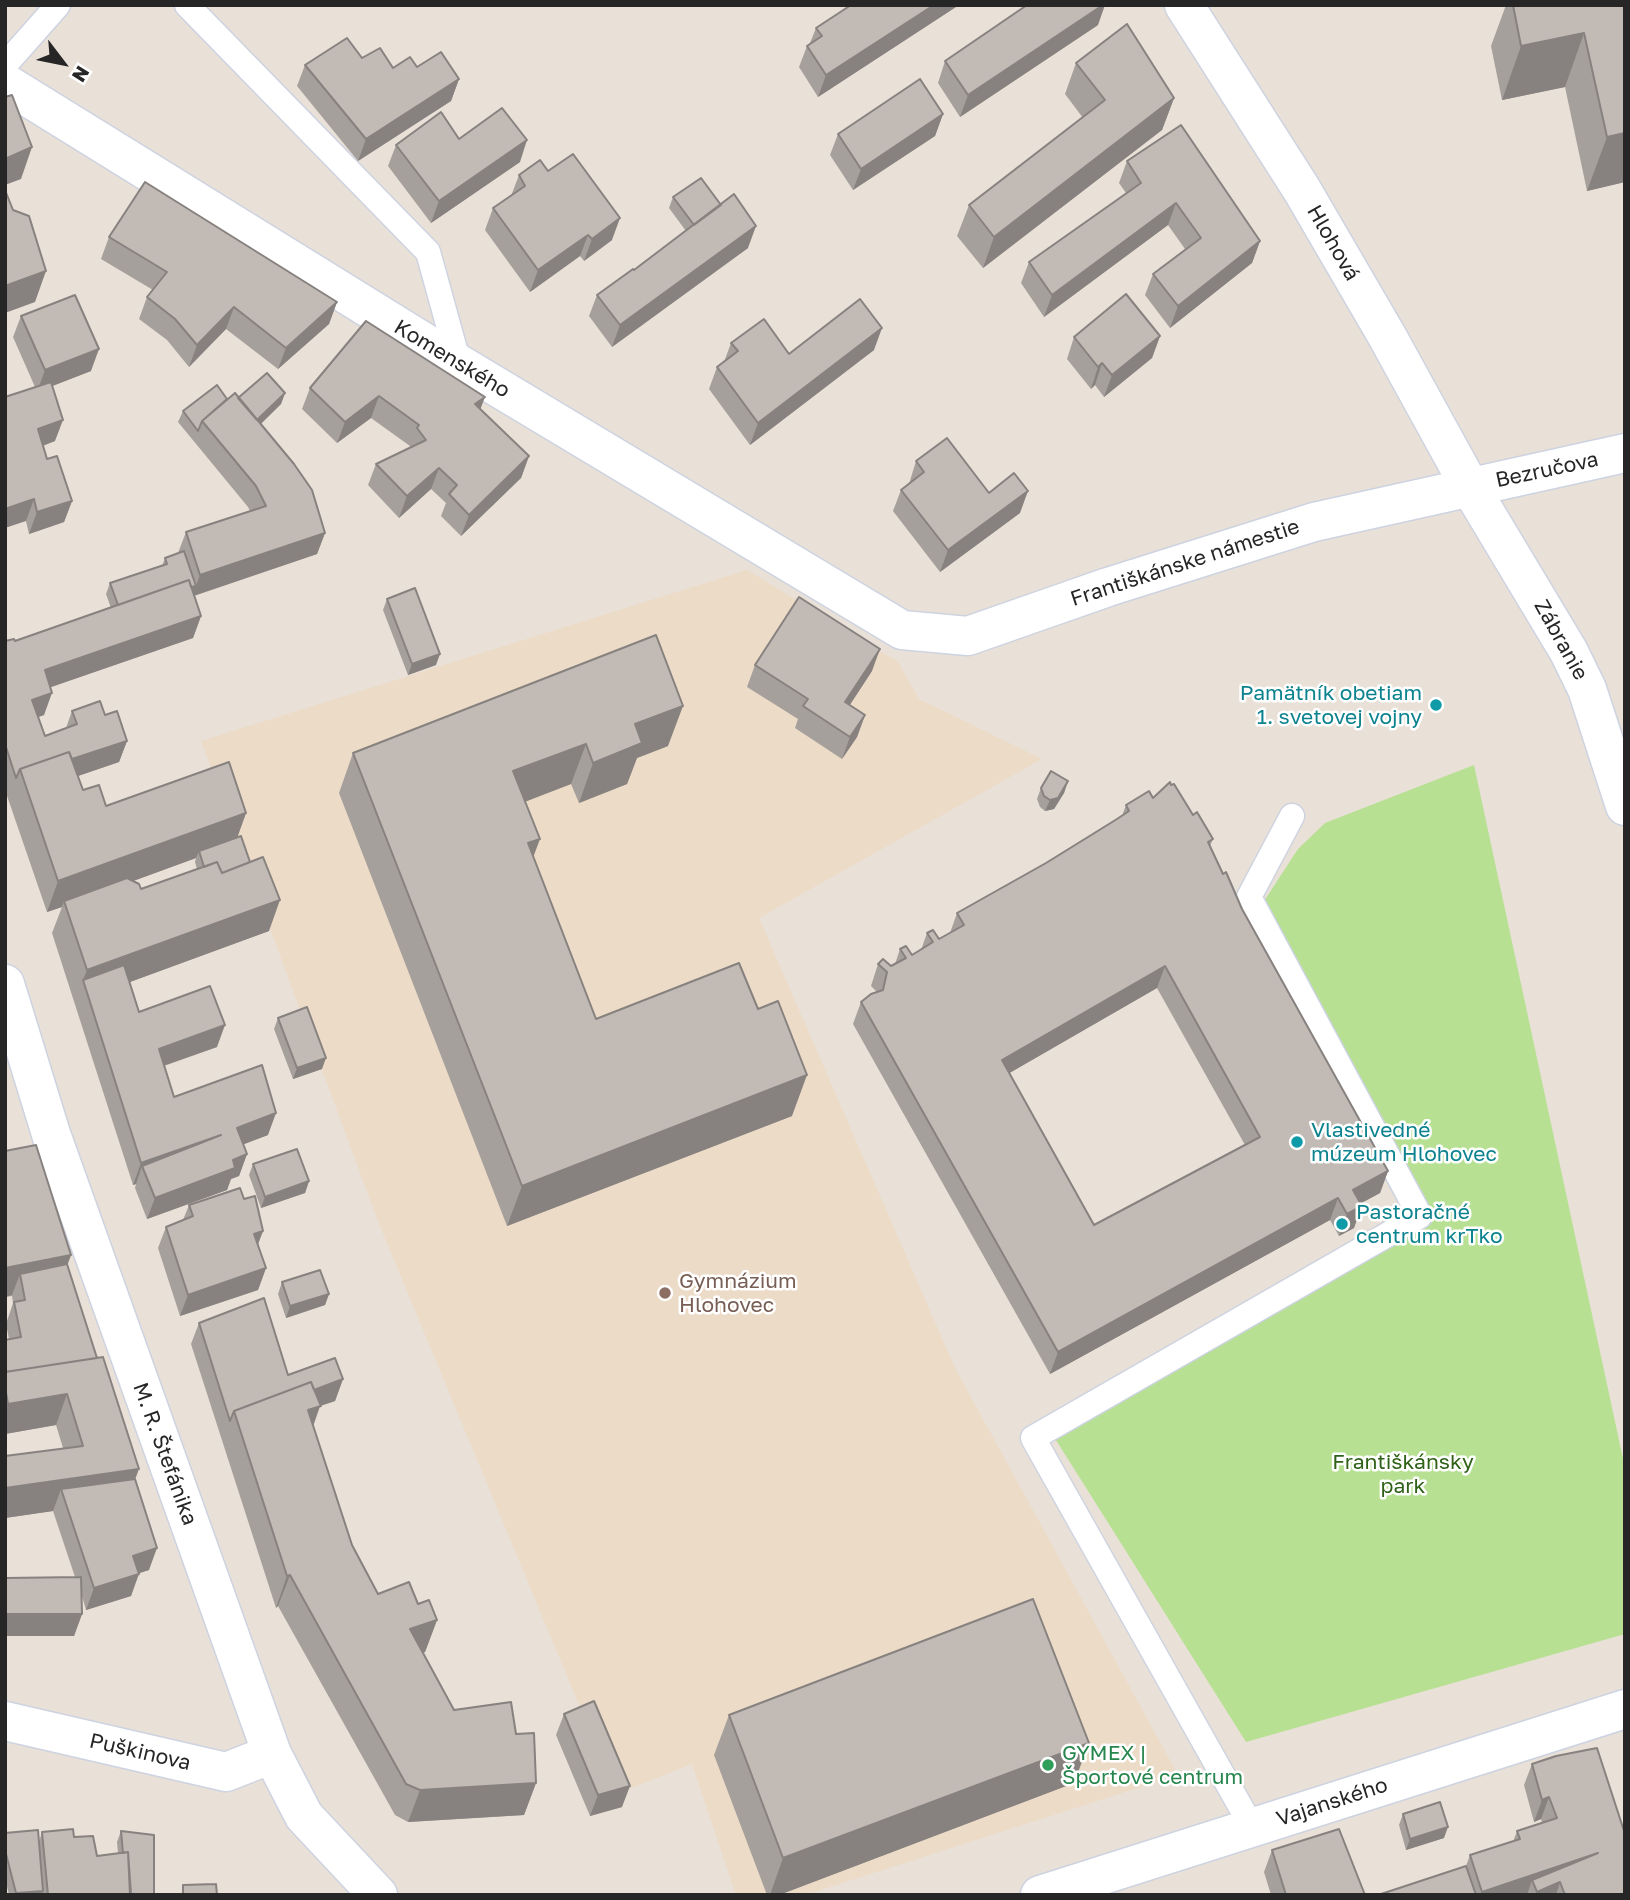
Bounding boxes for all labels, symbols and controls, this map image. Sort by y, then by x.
north arrow [28,28,98,98]
text: N [68,62,95,87]
street label: Hlohová [1301,201,1365,285]
street label: Komenského [390,315,514,403]
street label: Bezručova [1493,447,1601,493]
street label: Františkánske námestie [1067,514,1303,612]
street label: Zábranie [1529,595,1593,685]
place label: Pamätník obetiam 1. svetovej vojny [1240,680,1422,730]
marker: Pamätník obetiam 1. svetovej vojny [1428,697,1444,713]
place label: Vlastivedné múzeum Hlohovec [1311,1117,1497,1167]
marker: Vlastivedné múzeum Hlohovec [1289,1134,1305,1150]
place label: Pastoračné centrum krTko [1356,1199,1503,1249]
marker: Pastoračné centrum krTko [1334,1216,1350,1232]
place label: Gymnázium Hlohovec [679,1268,797,1318]
marker: Gymnázium Hlohovec [657,1285,673,1301]
street label: M. R. Štefánika [128,1379,202,1529]
park label: Františkánsky park [1332,1449,1474,1499]
street label: Puškinova [87,1728,193,1776]
place label: GYMEX | Športové centrum [1062,1740,1243,1790]
marker: GYMEX | Športové centrum [1040,1757,1056,1773]
street label: Vajanského [1273,1772,1391,1832]

